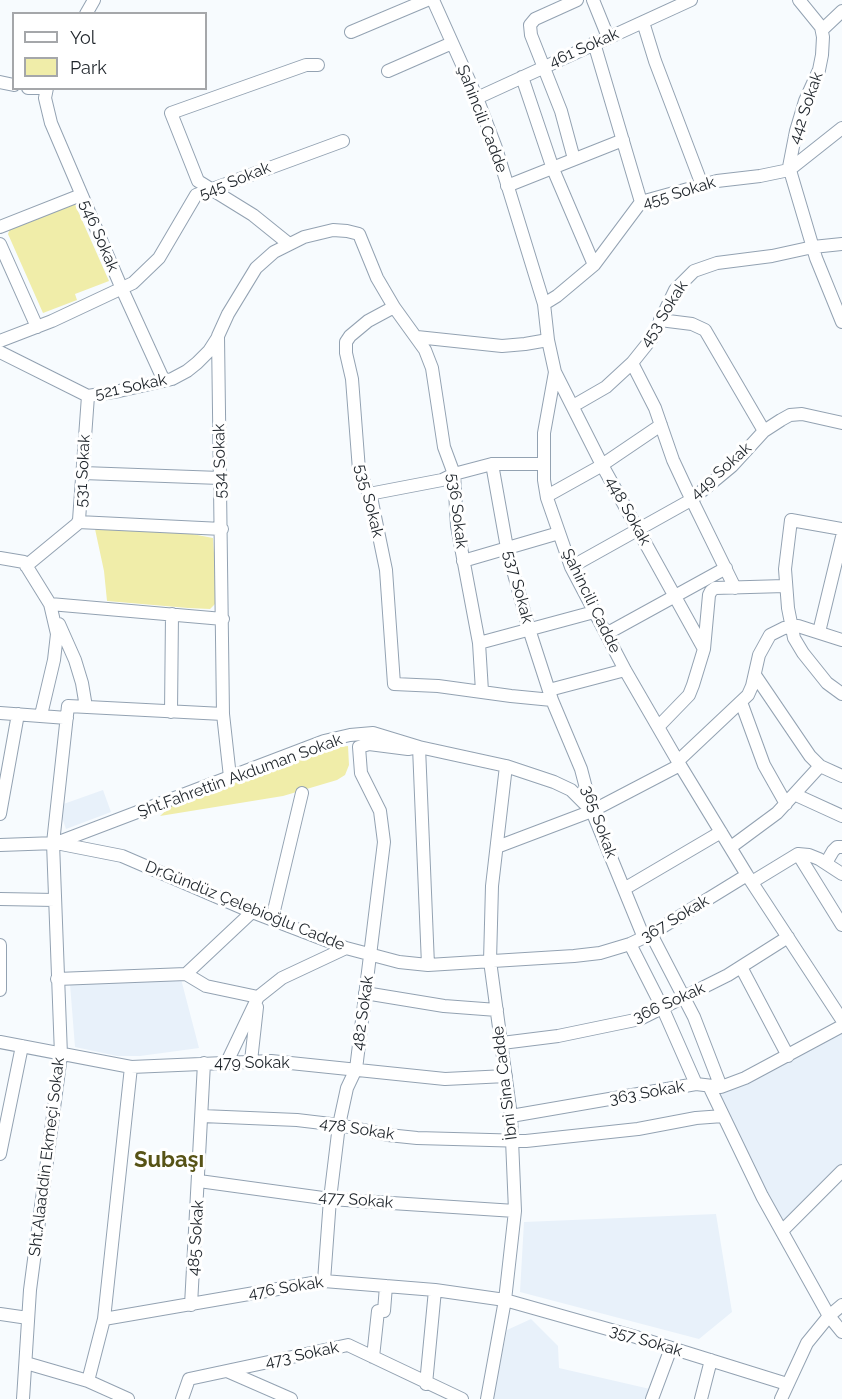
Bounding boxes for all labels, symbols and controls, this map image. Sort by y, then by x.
legend [12,12,207,90]
street label: 461 Sokak [546,24,622,72]
text: Yol [70,27,96,48]
text: Park [70,57,107,78]
street label: Şahincili Cadde [453,62,511,176]
street label: 442 Sokak [785,70,827,146]
street label: 545 Sokak [197,158,273,204]
street label: 455 Sokak [640,173,718,213]
street label: 546 Sokak [75,197,123,275]
street label: 453 Sokak [636,277,692,351]
street label: 521 Sokak [93,370,169,404]
street label: 534 Sokak [210,423,230,499]
street label: 531 Sokak [72,434,94,508]
street label: 449 Sokak [686,439,756,503]
street label: 535 Sokak [351,462,387,540]
street label: 536 Sokak [443,472,471,550]
street label: 448 Sokak [601,473,655,549]
street label: Şahincili Cadde [557,546,625,656]
street label: 537 Sokak [499,548,537,626]
street label: Şht.Fahrettin Akduman Sokak [135,730,345,822]
street label: 365 Sokak [577,783,621,861]
street label: Dr.Gündüz Çelebioğlu Cadde [142,857,348,955]
street label: 367 Sokak [638,891,712,947]
street label: 482 Sokak [348,974,378,1052]
street label: 366 Sokak [630,979,708,1027]
street label: İbni Sina Cadde [488,1025,522,1141]
street label: 479 Sokak [214,1053,290,1073]
street label: Sht.Alaaddin Ekmeçi Sokak [25,1056,69,1258]
street label: 363 Sokak [608,1077,686,1109]
street label: 478 Sokak [318,1114,396,1144]
district label: Subaşı [134,1147,204,1173]
street label: 477 Sokak [318,1187,394,1213]
street label: 485 Sokak [184,1199,208,1277]
street label: 476 Sokak [247,1273,325,1303]
street label: 357 Sokak [607,1321,685,1361]
street label: 473 Sokak [263,1338,341,1372]

